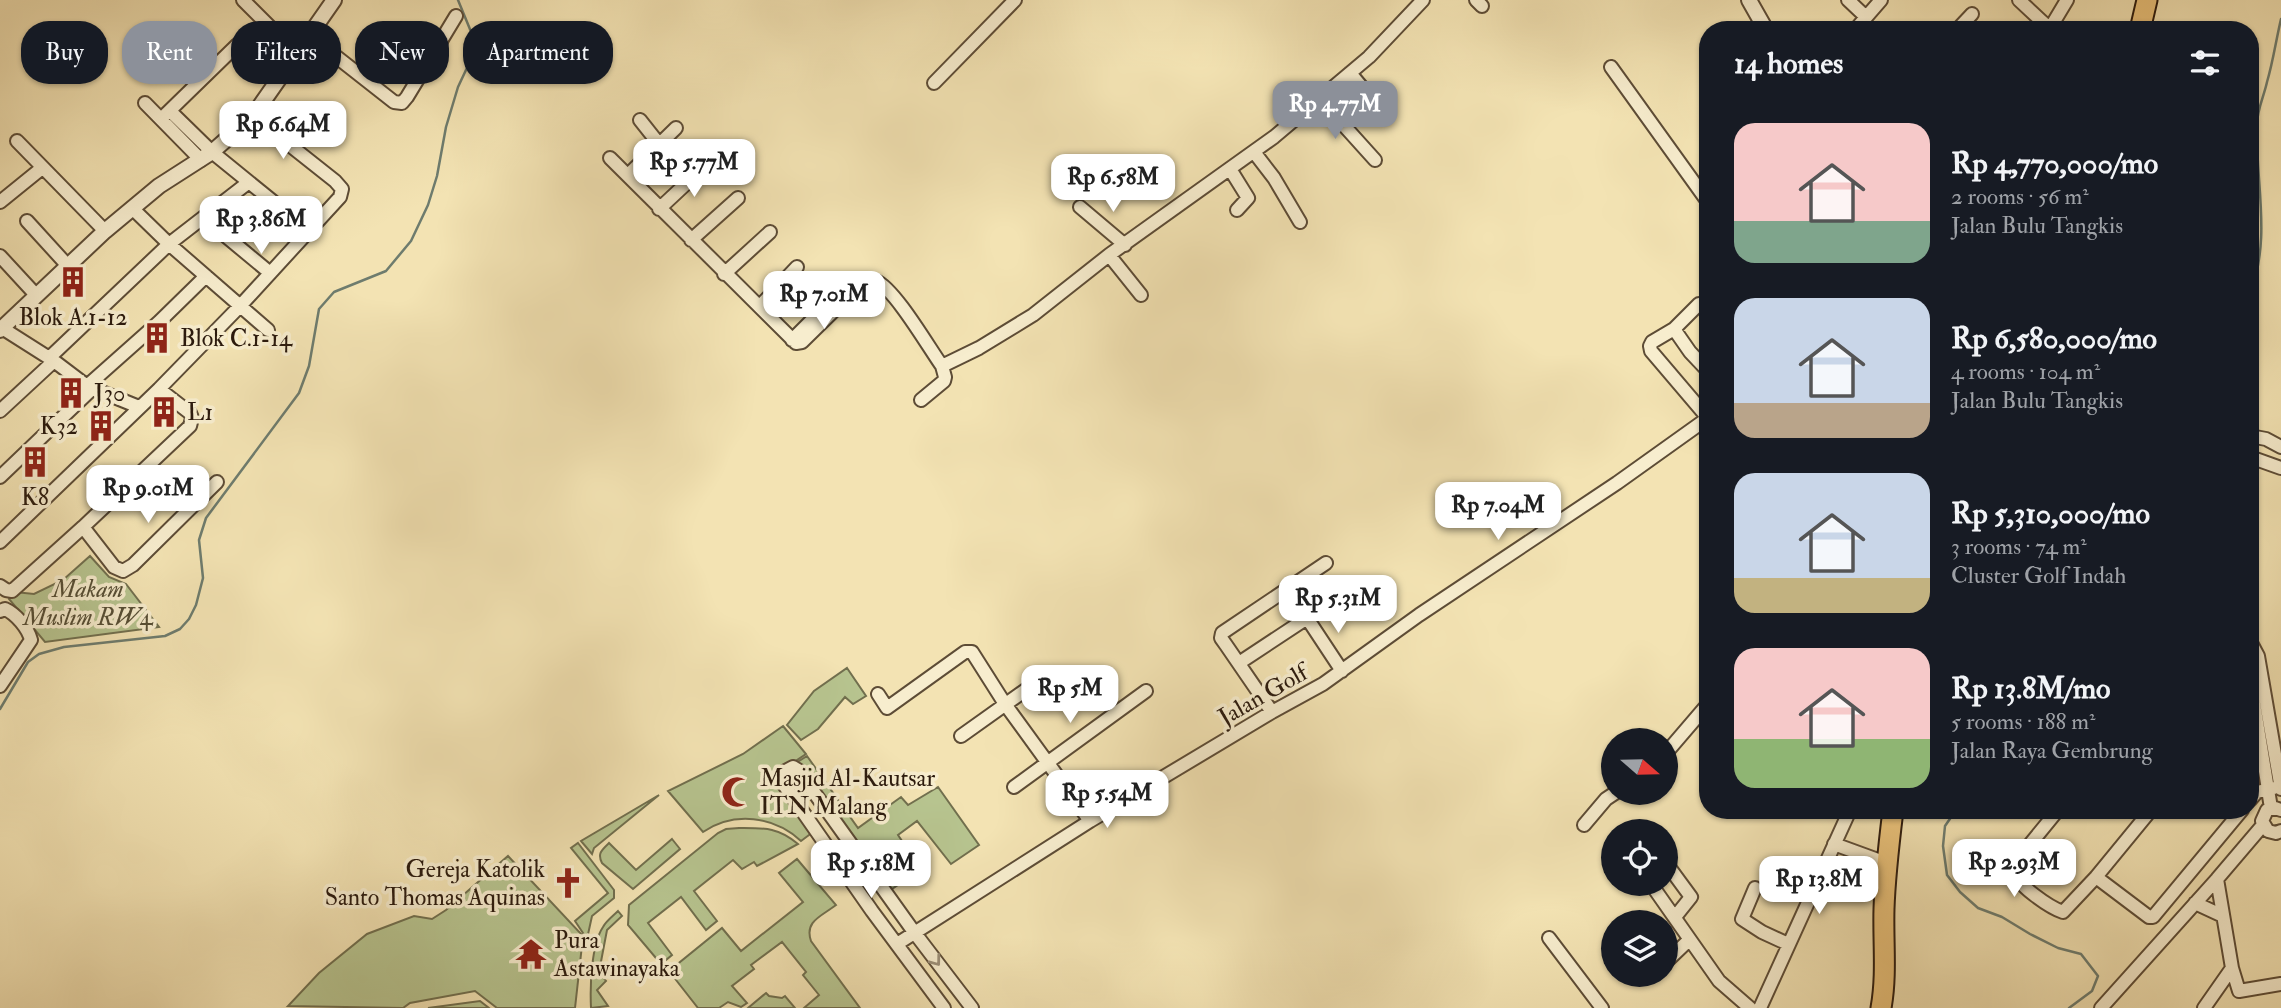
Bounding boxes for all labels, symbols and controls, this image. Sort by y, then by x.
chip: Buy [21,21,108,84]
chip: Rent [122,21,217,84]
chip: Filters [231,21,341,84]
chip: New [355,21,449,84]
chip: Apartment [463,21,613,84]
icon: filters [2186,44,2224,82]
text: 14 homes [1734,45,1843,82]
pin: Rp 4.77M [1263,82,1407,141]
text: Rp 4.77M [1289,89,1381,118]
pin: Rp 6.64M [211,102,355,161]
text: Rp 6.64M [235,109,331,138]
pin: Rp 5.77M [622,140,766,199]
text: Rp 4,770,000/mo [1951,145,2158,182]
text: Rp 5.77M [649,147,739,176]
icon: home [1790,151,1874,235]
pin: Rp 6.58M [1041,154,1185,214]
text: Rp 6.58M [1067,162,1159,191]
text: 2 rooms · 56 m² [1951,182,2089,211]
pin: Rp 3.86M [189,196,333,256]
text: Rp 3.86M [216,204,306,233]
text: Jalan Bulu Tangkis [1951,211,2123,240]
building icon: Blok A.1-12 [56,265,90,299]
pin: Rp 7.01M [752,272,896,331]
text: Rp 7.01M [779,279,869,308]
place label: Blok A.1-12 [18,302,128,333]
text: Rp 6,580,000/mo [1951,320,2157,357]
building icon: Blok C.1-14 [140,321,174,355]
place label: Blok C.1-14 [180,323,293,354]
icon: home [1790,326,1874,410]
text: 4 rooms · 104 m² [1951,357,2100,386]
building icon: J30 [54,376,88,410]
place label: J30 [93,378,125,409]
text: Jalan Bulu Tangkis [1951,386,2123,415]
building icon: L1 [147,395,181,429]
place label: L1 [187,397,213,428]
building icon: K32 [84,409,118,443]
place label: K32 [40,411,78,442]
building icon: K8 [18,445,52,479]
pin: Rp 9.01M [76,466,220,525]
text: Rp 9.01M [102,473,194,502]
place label: K8 [21,482,49,513]
pin: Rp 7.04M [1426,482,1570,542]
text: Rp 7.04M [1451,490,1545,519]
text: Rp 5,310,000/mo [1951,495,2150,532]
icon: home [1790,501,1874,585]
text: 3 rooms · 74 m² [1951,532,2087,561]
text: Cluster Golf Indah [1951,561,2126,590]
park label: Makam Muslim RW4 [21,574,154,633]
pin: Rp 5.31M [1266,576,1410,635]
text: Rp 5.31M [1295,583,1381,612]
street label: Jalan Golf [1212,655,1316,733]
pin: Rp 5M [1021,666,1119,725]
text: Rp 13.8M/mo [1951,670,2111,707]
text: Rp 5M [1037,673,1103,702]
icon: home [1790,676,1874,760]
text: 5 rooms · 188 m² [1951,707,2095,736]
north arrow [1601,728,1678,805]
map controls [1601,728,1678,987]
text: Jalan Raya Gembrung [1951,736,2153,765]
place label: Masjid Al-Kautsar ITN Malang [760,763,935,822]
pin: Rp 5.54M [1035,770,1179,830]
mosque icon: Masjid Al-Kautsar ITN Malang [720,775,754,809]
text: Rp 5.54M [1062,778,1152,807]
button: locate [1601,819,1678,896]
pin: Rp 2.93M [1942,839,2086,899]
pin: Rp 5.18M [799,841,943,900]
text: Rp 2.93M [1968,847,2060,876]
text: Rp 5.18M [827,848,915,877]
place label: Gereja Katolik Santo Thomas Aquinas [325,854,545,913]
pin: Rp 13.8M [1747,856,1891,916]
text: Rp 13.8M [1775,864,1863,893]
church icon: Gereja Katolik Santo Thomas Aquinas [551,866,585,900]
button: layers [1601,910,1678,987]
place label: Pura Astawinayaka [553,925,681,984]
temple icon: Pura Astawinayaka [514,937,548,971]
one-way arrow [927,953,940,966]

